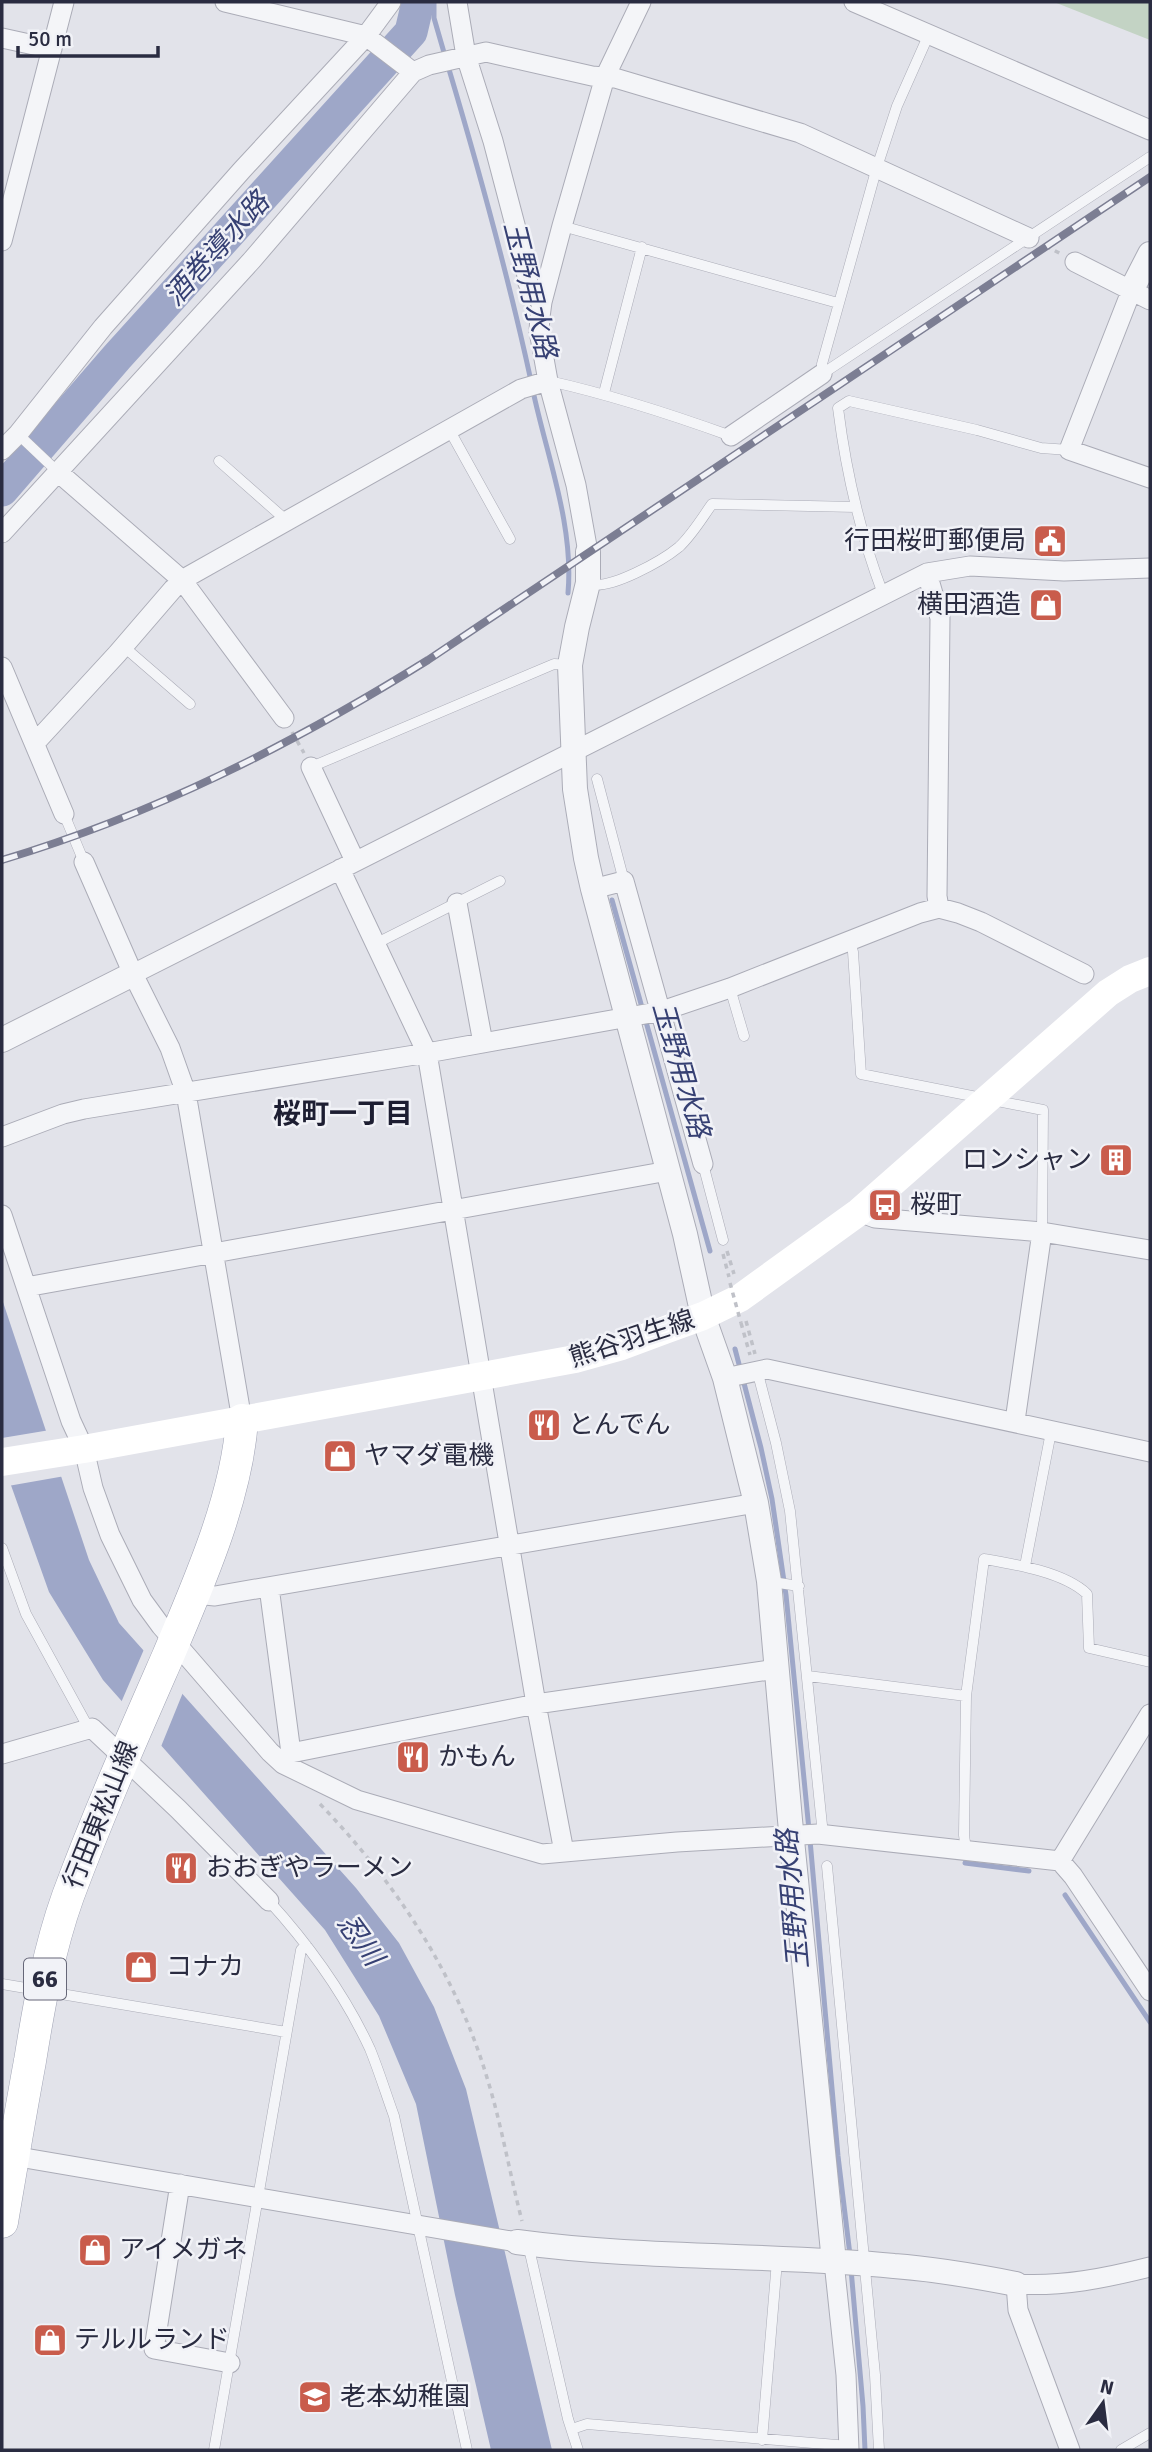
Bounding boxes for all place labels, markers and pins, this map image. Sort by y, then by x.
public building icon: 行田桜町郵便局 [1031,522,1069,560]
place label: 行田桜町郵便局 [844,525,1026,557]
shop icon: 横田酒造 [1027,586,1065,624]
place label: 横田酒造 [917,589,1021,621]
building icon: ロンシャン [1097,1141,1135,1179]
place label: ロンシャン [962,1144,1092,1176]
bus stop icon: 桜町 [866,1186,904,1224]
place label: 桜町 [910,1189,962,1221]
restaurant icon: とんでん [525,1406,563,1444]
place label: とんでん [568,1409,671,1441]
shop icon: ヤマダ電機 [321,1437,359,1475]
place label: ヤマダ電機 [364,1440,494,1472]
restaurant icon: かもん [394,1738,432,1776]
place label: かもん [438,1741,516,1773]
restaurant icon: おおぎやラーメン [162,1849,200,1887]
place label: おおぎやラーメン [206,1852,413,1884]
shop icon: コナカ [122,1948,160,1986]
place label: コナカ [166,1951,244,1983]
shop icon: アイメガネ [76,2231,114,2269]
place label: アイメガネ [119,2234,248,2266]
shop icon: テルルランド [31,2321,69,2359]
place label: テルルランド [74,2324,230,2356]
school or university icon: 老本幼稚園 [296,2378,334,2416]
place label: 老本幼稚園 [340,2381,470,2413]

